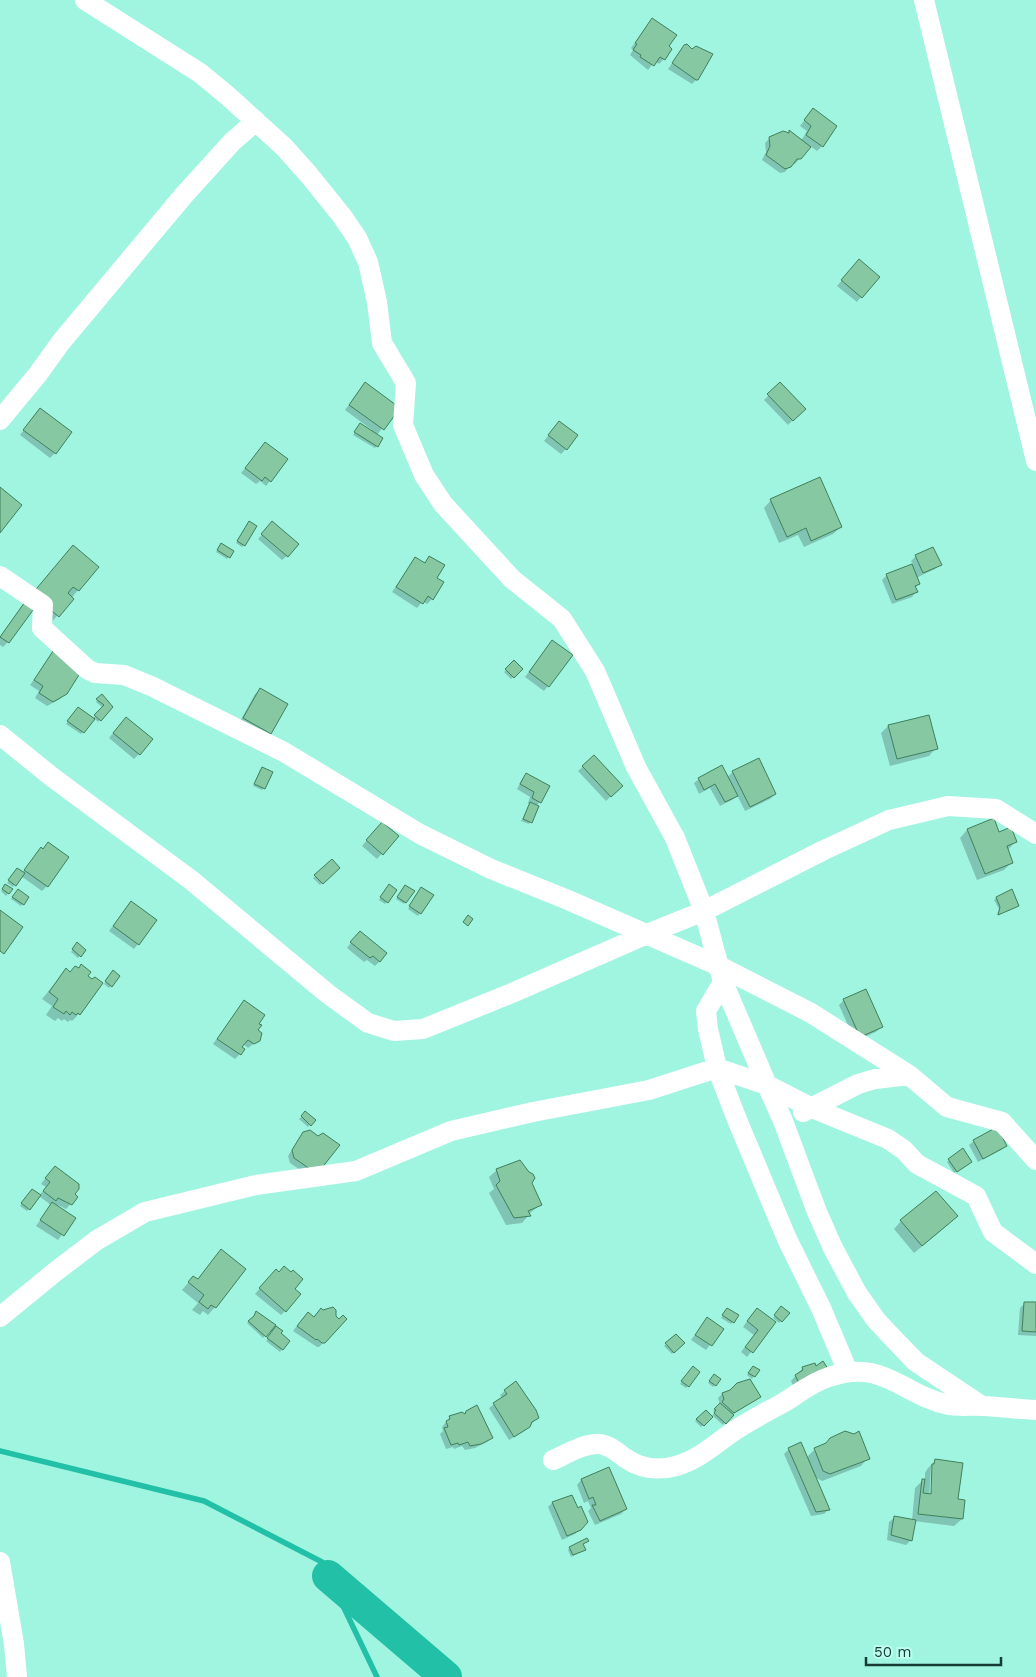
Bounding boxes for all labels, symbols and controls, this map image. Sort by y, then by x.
scale bar [866,1634,1001,1666]
text: 50 m [874,1643,911,1661]

